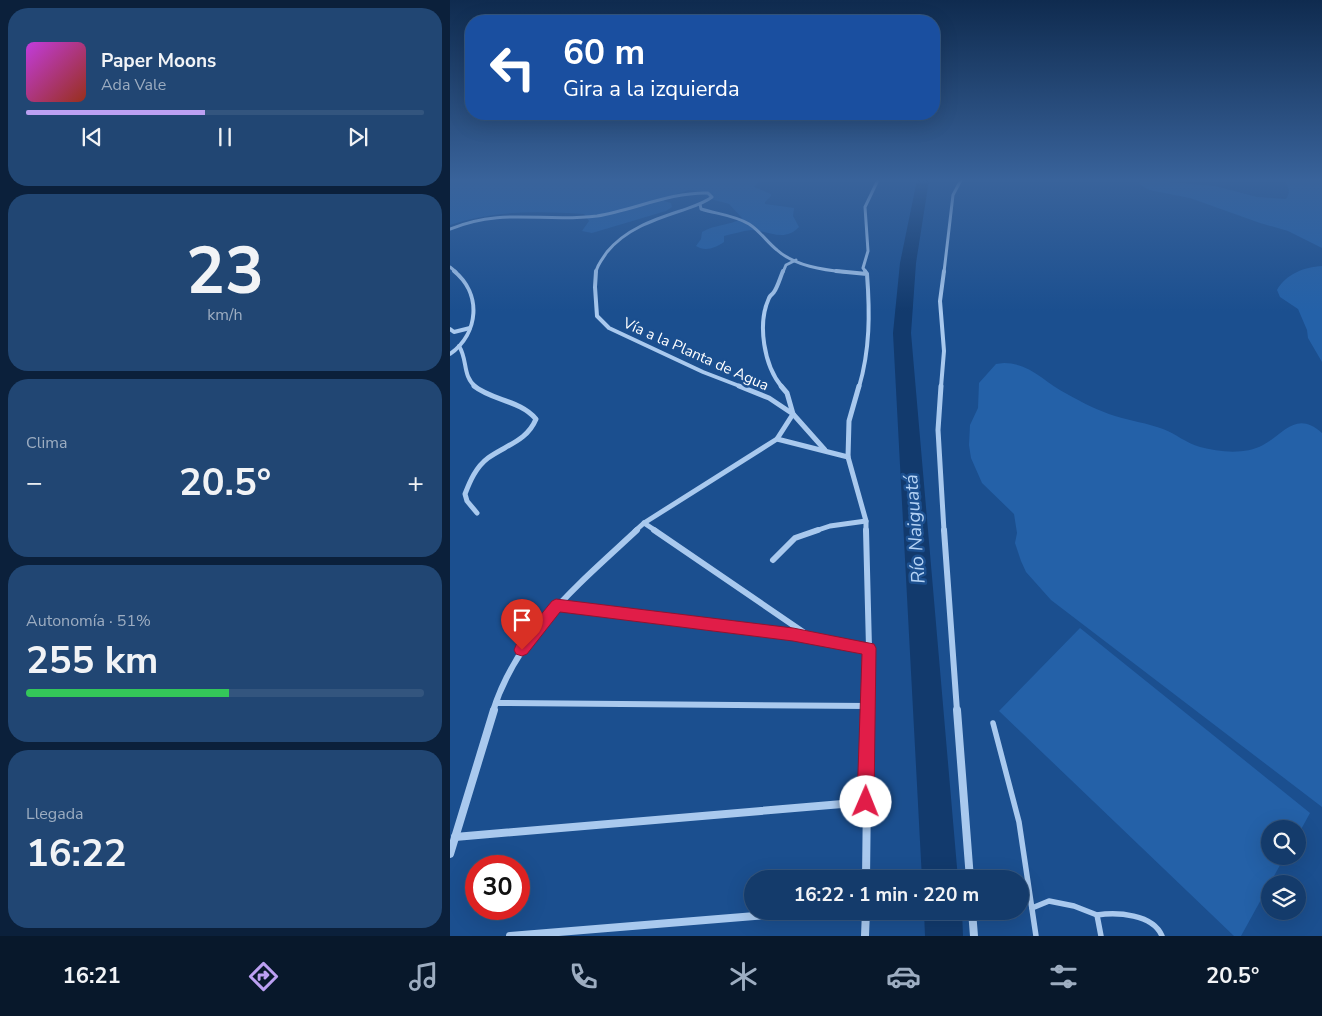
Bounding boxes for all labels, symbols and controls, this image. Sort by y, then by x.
text: 60 m [563,29,645,76]
icon: left [480,35,545,100]
text: Paper Moons [101,48,216,74]
text: Ada Vale [101,74,166,96]
text: Gira a la izquierda [563,74,740,104]
icon: previous [78,123,106,151]
icon: pause [211,123,239,151]
icon: next [344,123,372,151]
text: 23 [186,227,264,316]
text: km/h [207,304,243,326]
street label: Vía a la Planta de Agua [619,312,772,395]
text: Clima [26,432,67,454]
text: 20.5° [179,457,271,508]
text: − [26,464,43,502]
text: + [407,464,424,502]
water label: Río Naiguatá [898,473,932,585]
pin [501,599,543,650]
icon: arrive [508,606,536,634]
text: Autonomía · 51% [26,610,151,632]
text: 255 km [26,635,158,686]
position arrow [839,775,891,827]
text: Llegada [26,803,84,825]
map controls [1261,820,1306,920]
button: search [1261,820,1306,865]
text: 16:22 [26,828,127,879]
speed limit sign: 30 [465,855,530,920]
button: layers [1261,875,1306,920]
text: 16:22 · 1 min · 220 m [794,882,979,908]
icon: directions [246,959,281,994]
icon: music [406,959,441,994]
icon: phone [566,959,601,994]
icon: climate [726,959,761,994]
icon: car [886,959,921,994]
icon: filters [1046,959,1081,994]
text: 16:21 [63,961,121,991]
text: 20.5° [1206,961,1259,991]

